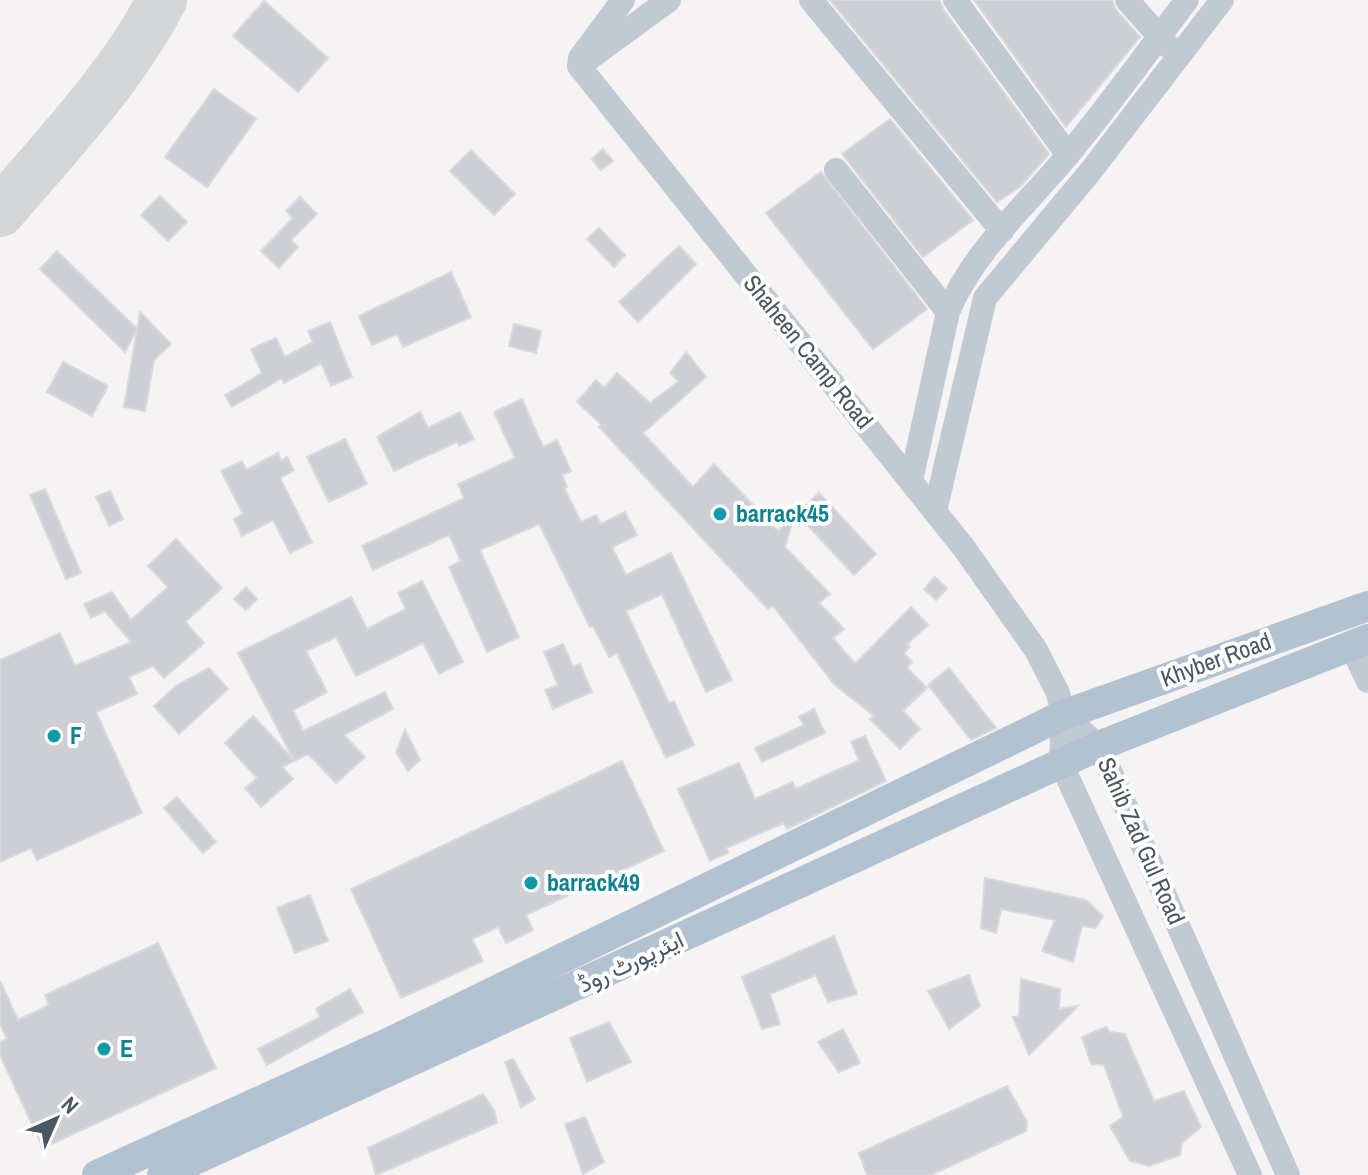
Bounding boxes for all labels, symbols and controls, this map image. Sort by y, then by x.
street label: Shaheen Camp Road [737,268,881,435]
place label: barrack45 [736,497,829,529]
marker: barrack45 [711,505,729,523]
street label: Khyber Road [1156,624,1275,694]
place label: F [70,719,82,751]
marker: F [45,727,63,745]
street label: Sahib Zad Gul Road [1091,752,1193,929]
place label: barrack49 [547,866,640,898]
marker: barrack49 [522,874,540,892]
street label: ایئرپورٹ روڈ [573,923,689,1000]
place label: E [120,1032,133,1064]
marker: E [95,1040,113,1058]
north arrow [16,1079,96,1159]
text: N [55,1090,85,1120]

